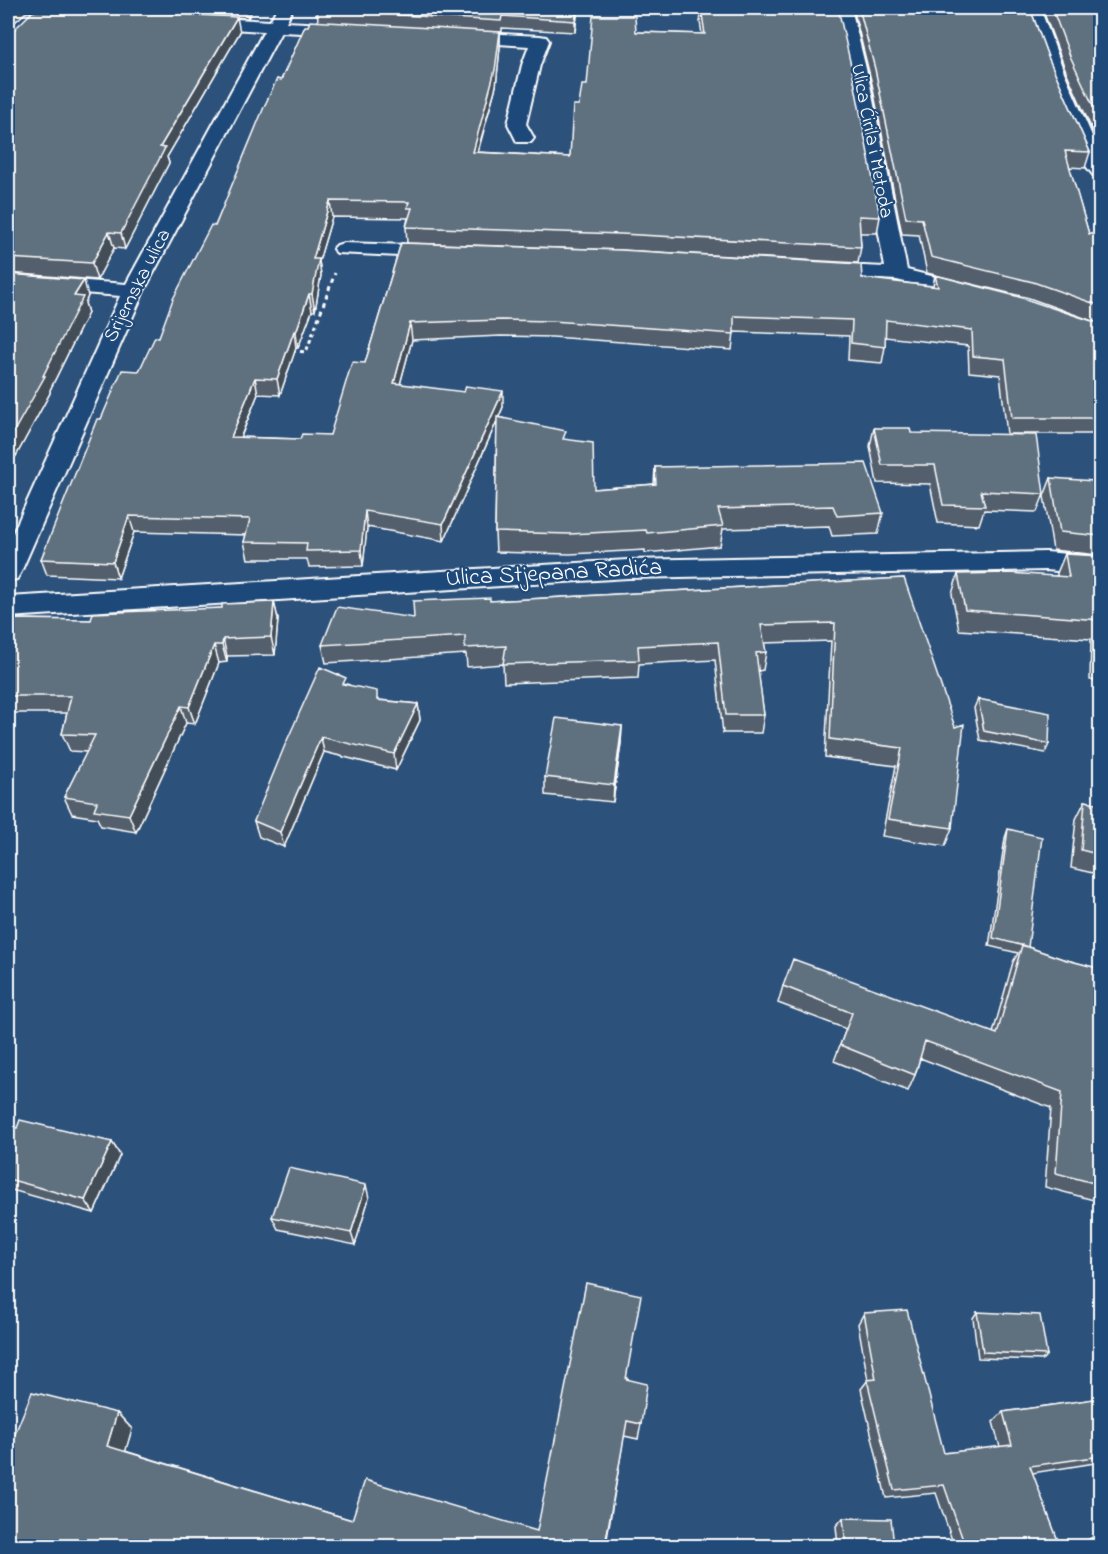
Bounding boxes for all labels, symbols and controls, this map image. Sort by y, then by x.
street label: Ulica Ćirila i Metoda [842,61,900,221]
street label: Srijemska ulica [97,224,179,348]
street label: Ulica Stjepana Radića [445,551,663,597]

